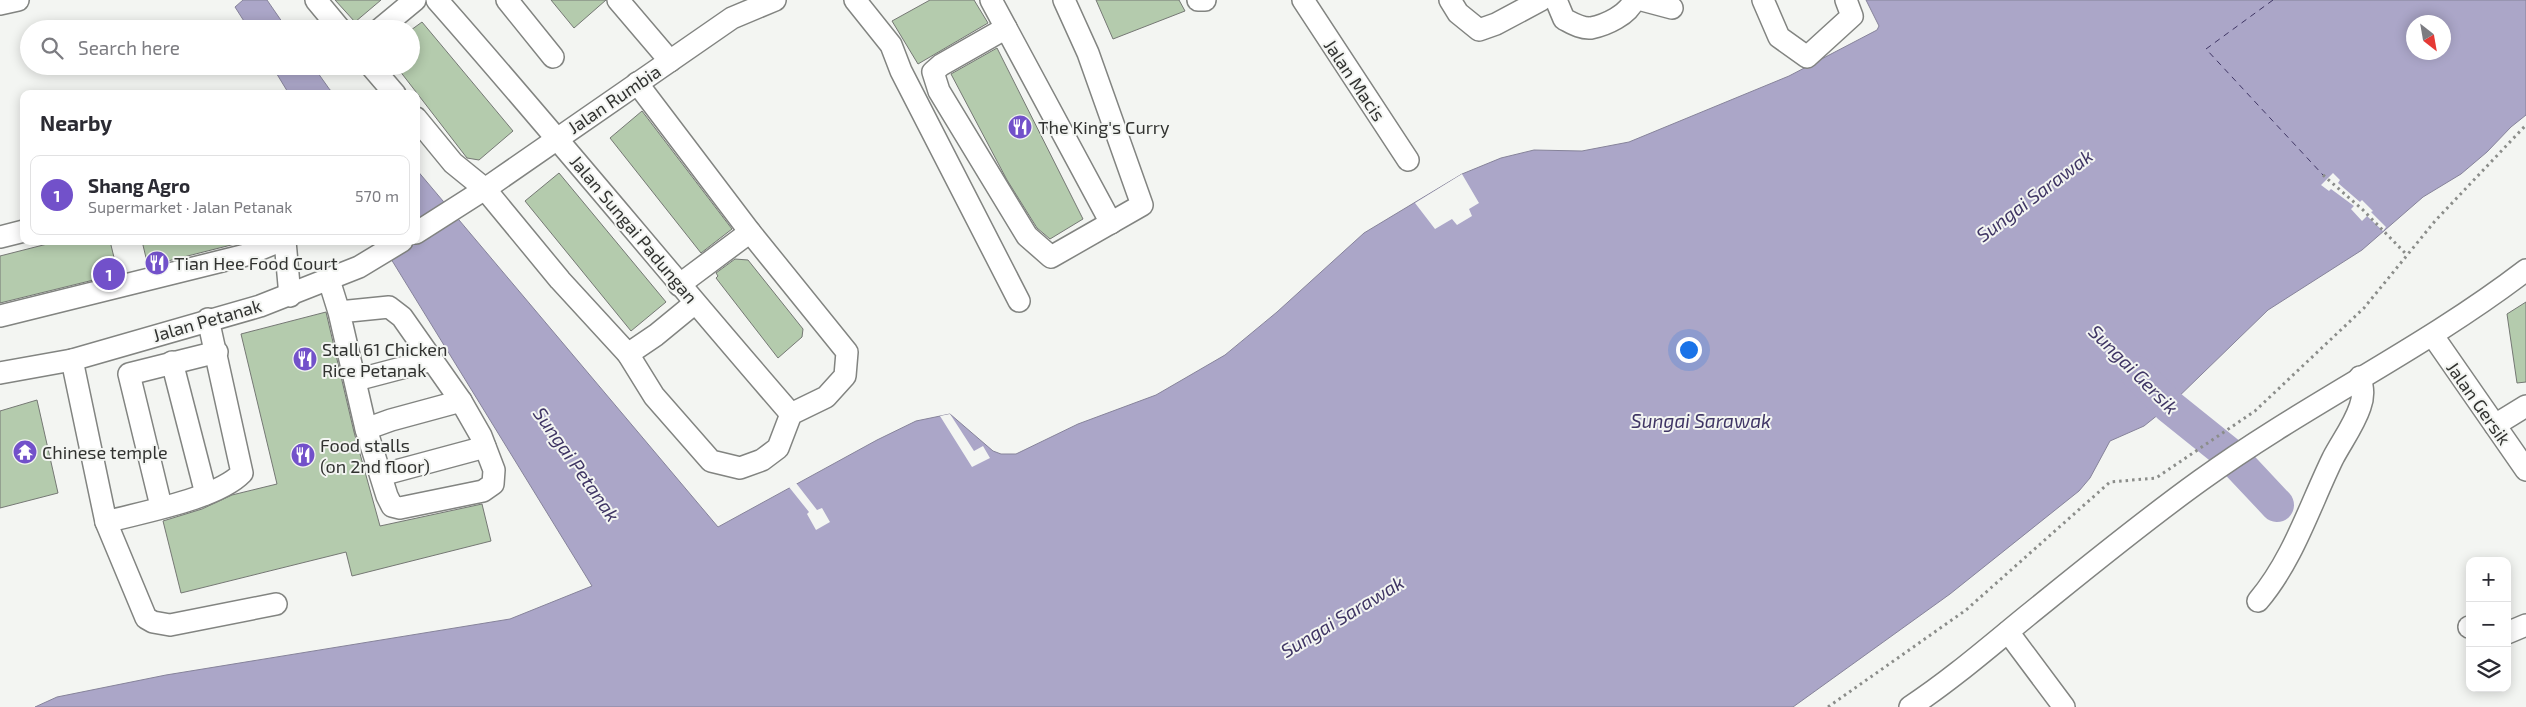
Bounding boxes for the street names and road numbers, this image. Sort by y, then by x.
street label: Jalan Macis [1320,35,1390,125]
street label: Jalan Rumbia [563,60,665,138]
street label: Jalan Sungai Padungan [566,150,702,308]
street label: Jalan Petanak [150,294,264,346]
street label: Jalan Gersik [2442,357,2516,449]

